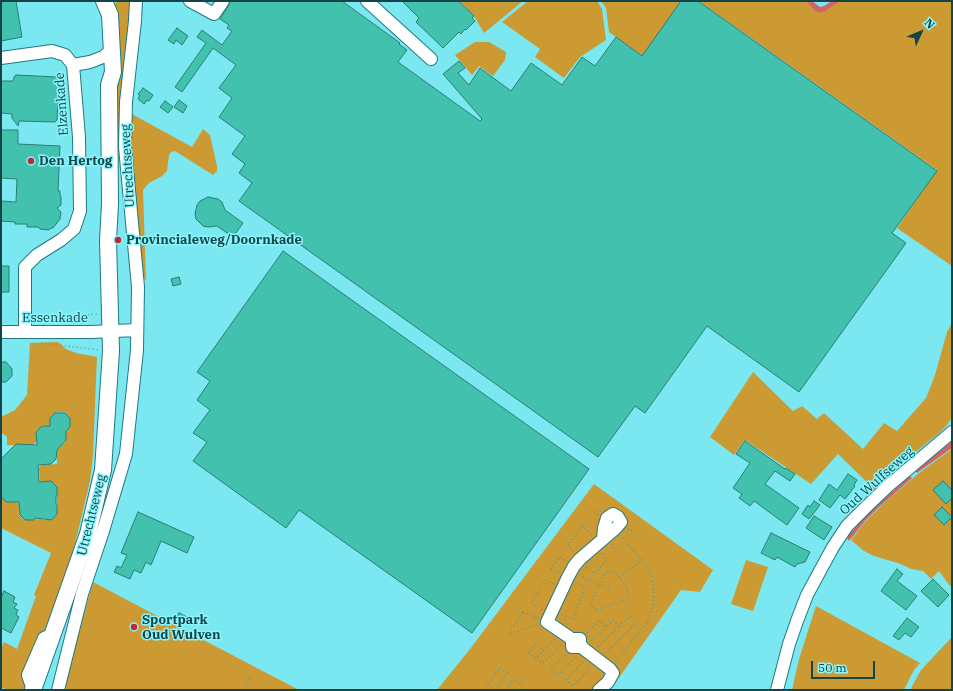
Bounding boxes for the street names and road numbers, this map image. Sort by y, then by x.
street label: Elzenkade [52,72,72,136]
street label: Utrechtseweg [118,124,138,208]
street label: Essenkade [22,310,88,326]
street label: Oud Wulfseweg [837,444,917,518]
street label: Utrechtseweg [74,473,110,557]

